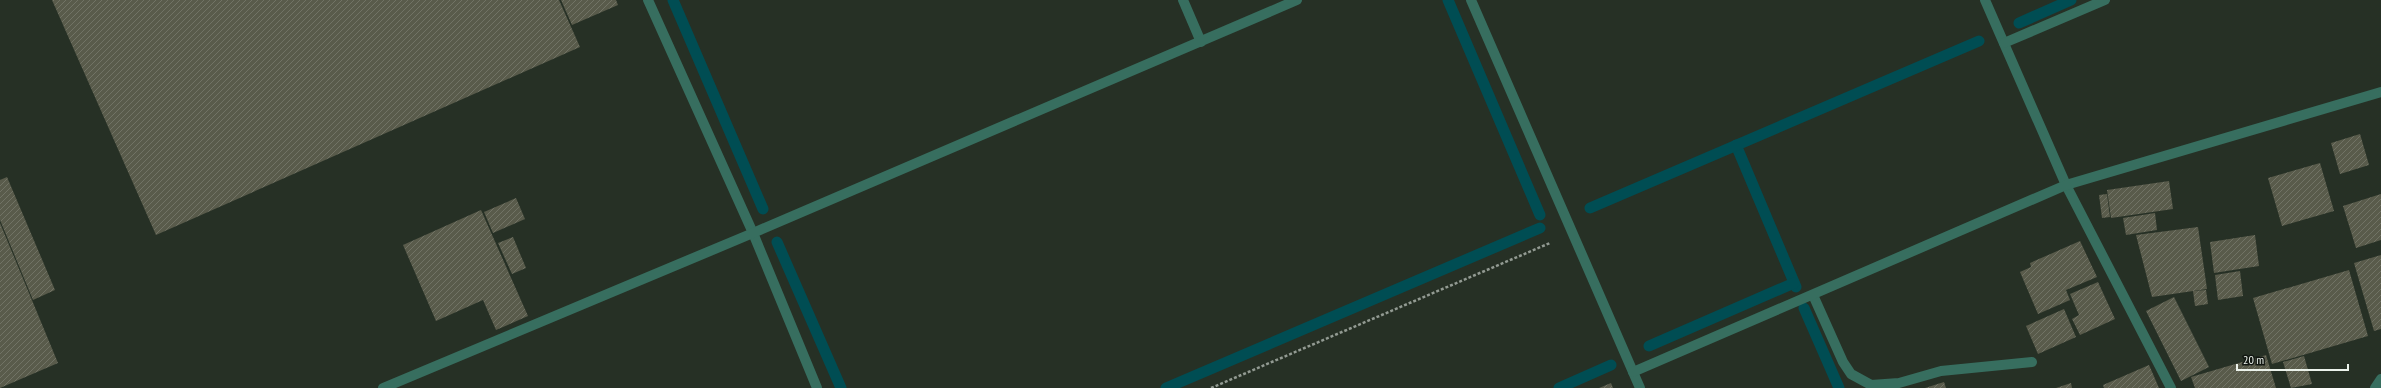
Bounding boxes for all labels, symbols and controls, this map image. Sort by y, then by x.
scale bar [2237,346,2348,372]
text: 20 m [2243,352,2264,367]

